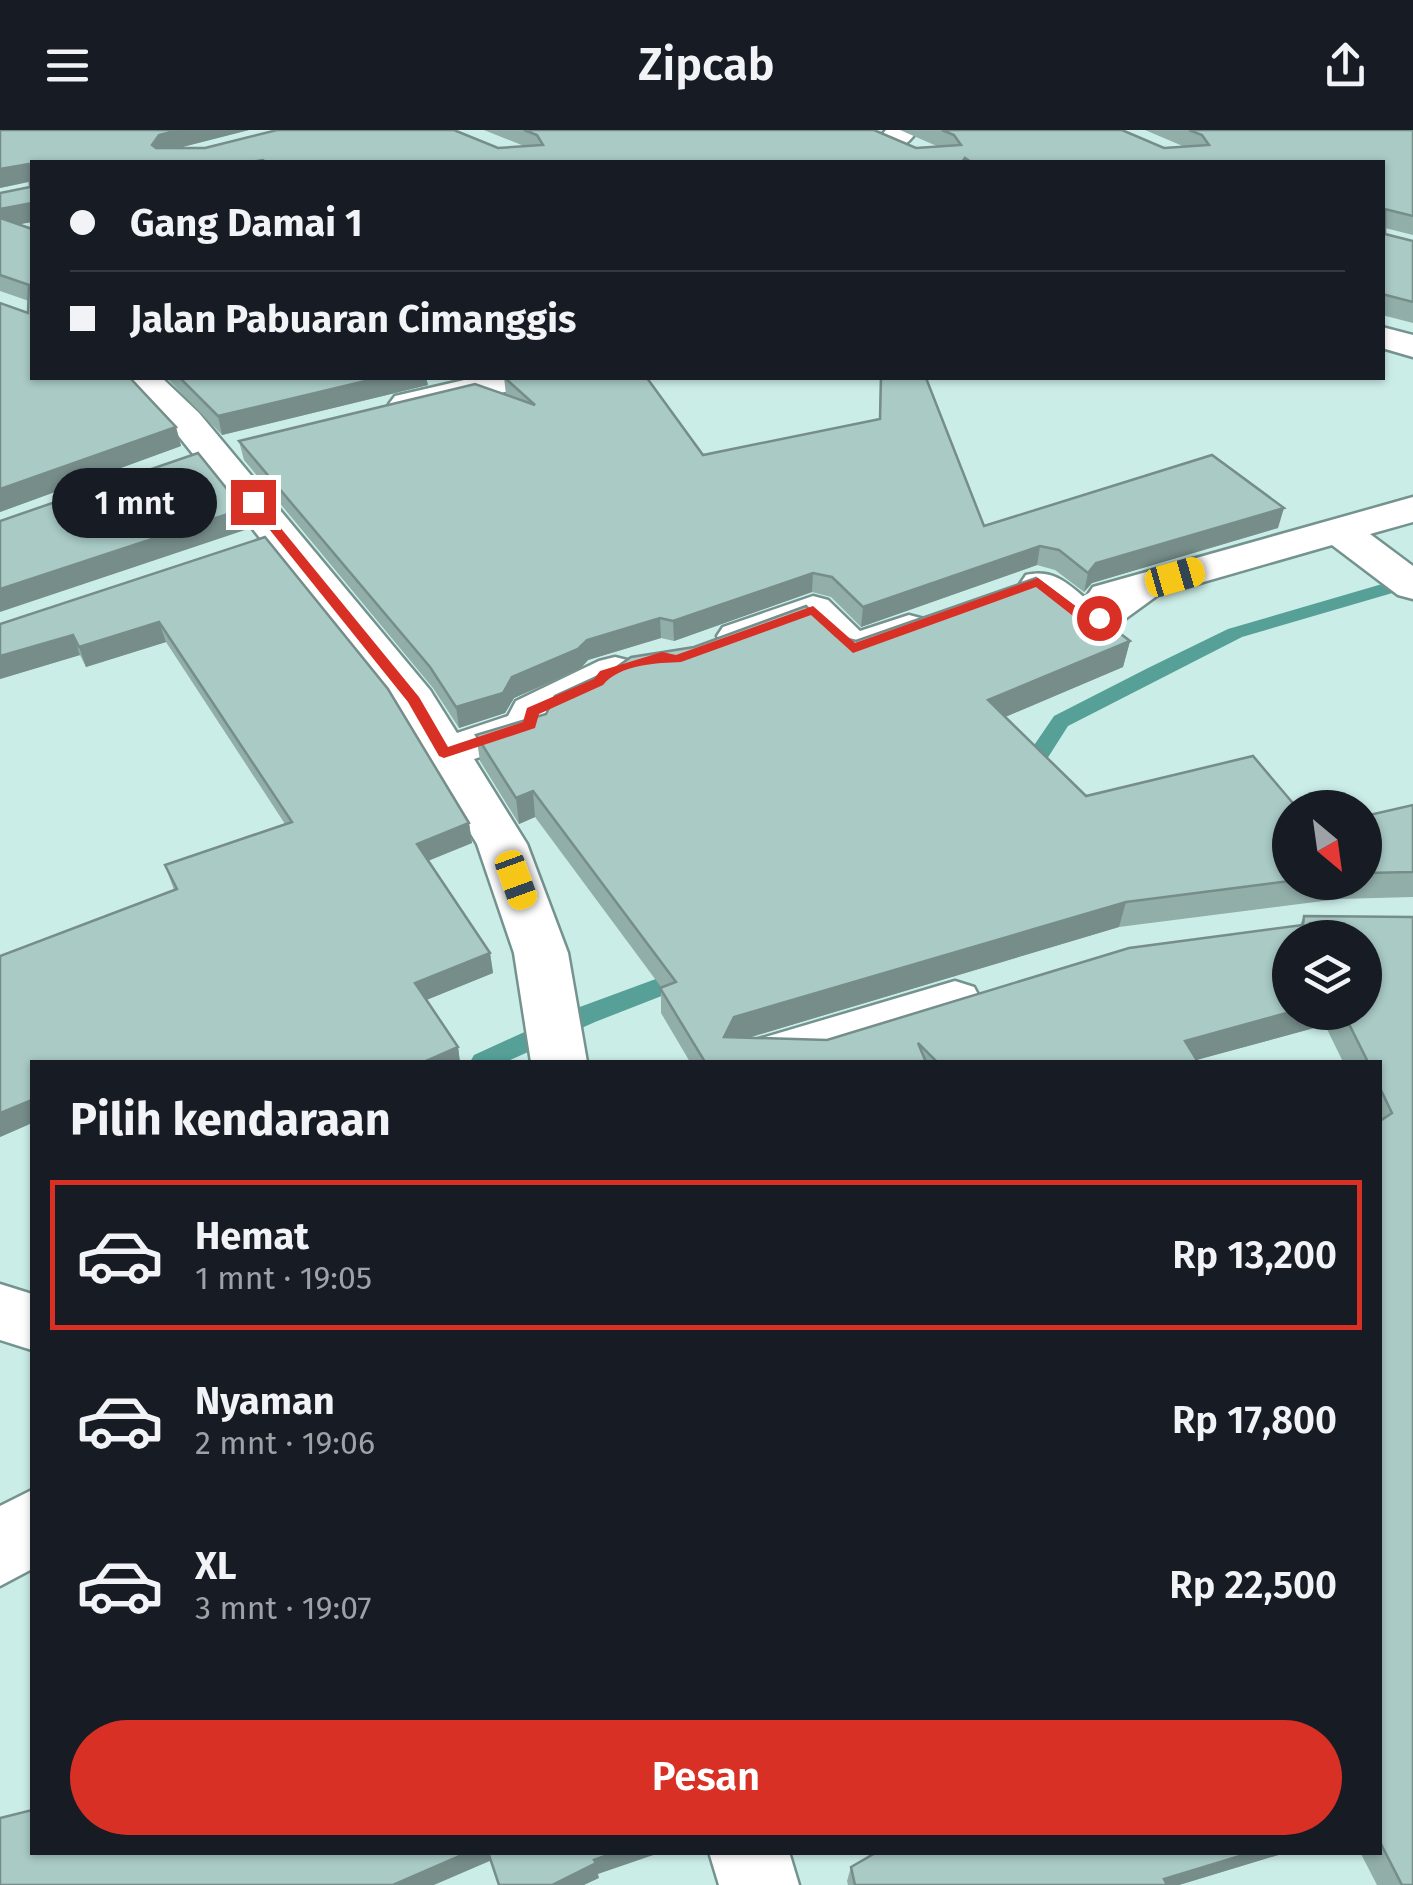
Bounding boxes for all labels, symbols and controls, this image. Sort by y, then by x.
icon: menu [40,38,95,93]
text: Zipcab [638,38,775,92]
icon: share [1318,38,1373,93]
text: Gang Damai 1 [130,200,363,246]
text: Jalan Pabuaran Cimanggis [130,296,576,342]
callout: 1 mnt [53,467,218,537]
route end [231,480,276,525]
text: 1 mnt [94,484,175,522]
car [1142,554,1208,600]
route start [1077,596,1122,641]
north arrow [1272,790,1382,900]
map controls [1272,790,1382,1030]
car [492,847,540,913]
button: layers [1272,920,1382,1030]
text: Pilih kendaraan [70,1093,391,1147]
icon: car [75,1210,165,1300]
text: Hemat [195,1213,309,1259]
text: Rp 13,200 [1172,1232,1337,1278]
text: 1 mnt · 19:05 [195,1259,372,1297]
icon: car [75,1375,165,1465]
text: Nyaman [195,1378,335,1424]
text: Rp 17,800 [1172,1397,1337,1443]
text: 2 mnt · 19:06 [195,1424,375,1462]
icon: car [75,1540,165,1630]
text: XL [195,1543,237,1589]
text: Rp 22,500 [1169,1562,1337,1608]
text: 3 mnt · 19:07 [195,1589,372,1627]
button: Pesan [70,1720,1342,1835]

